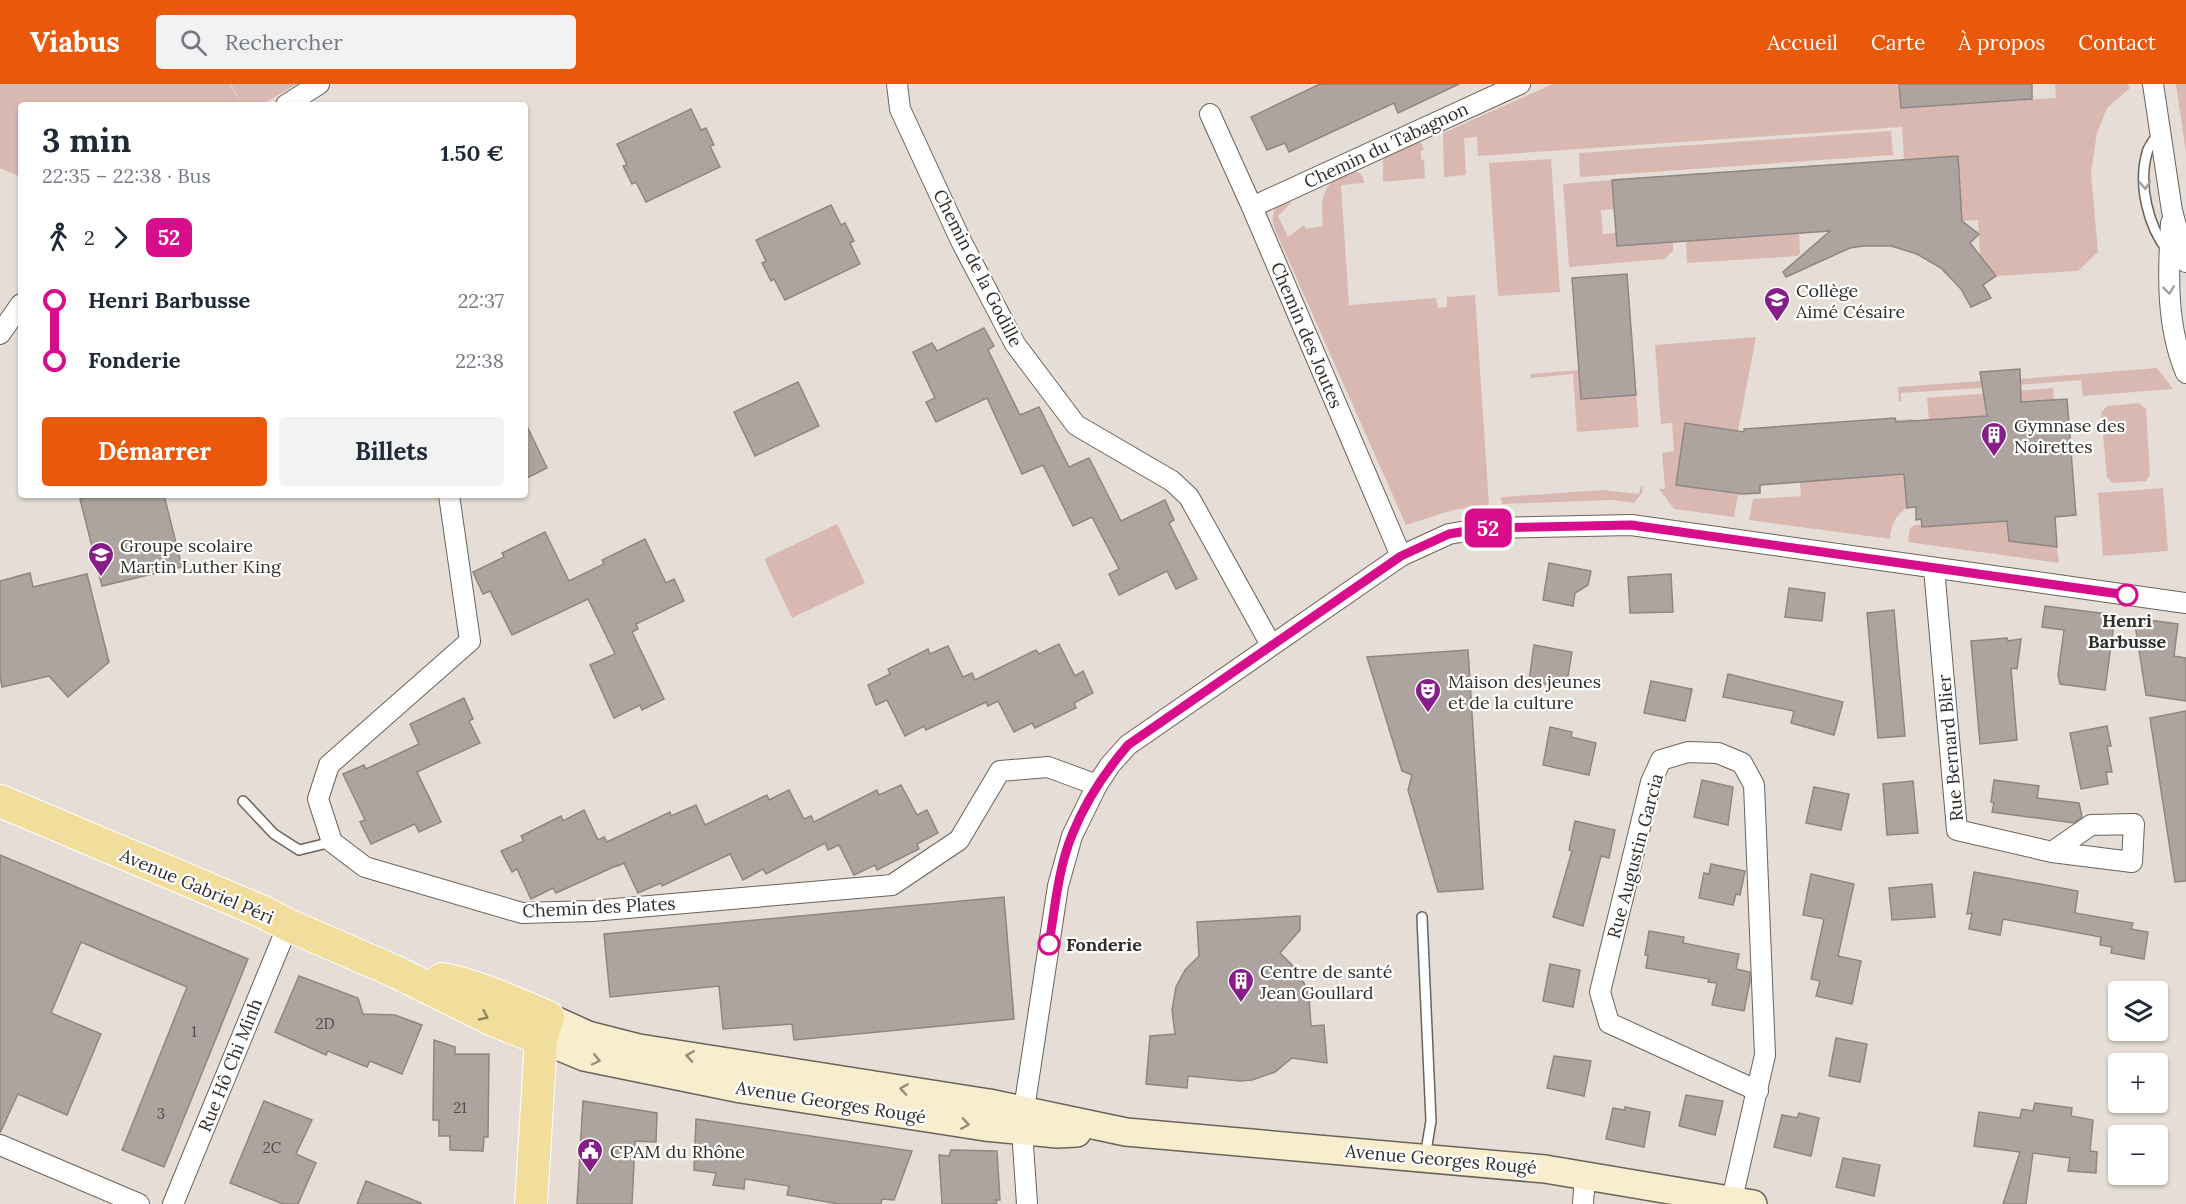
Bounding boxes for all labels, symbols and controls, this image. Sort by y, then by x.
search box [156,15,576,69]
text: Viabus [30,24,120,60]
icon: search [177,26,210,59]
text: Rechercher [225,28,343,56]
text: Accueil [1767,29,1838,56]
text: Carte [1871,29,1925,56]
text: À propos [1958,29,2045,56]
text: Contact [2078,29,2156,56]
street label: Chemin du Tabagnon [1300,97,1472,193]
text: 3 min [42,119,131,161]
text: 1.50 € [440,139,504,167]
text: 22:35 – 22:38 · Bus [42,163,211,188]
one-way arrow [2138,181,2151,190]
street label: Chemin de la Godille [928,185,1028,351]
icon: walk [42,221,75,254]
icon: forward [104,221,137,254]
text: 52 [158,224,180,251]
text: 2 [84,225,95,250]
street label: Chemin des Joutes [1266,258,1348,412]
place label: Collège Aimé Césaire [1795,279,1906,323]
school or university icon: Collège Aimé Césaire [1762,285,1792,323]
text: Henri Barbusse [88,286,250,314]
one-way arrow [2162,286,2175,295]
text: 22:37 [458,288,504,313]
text: Fonderie [88,346,181,374]
text: 22:38 [455,348,504,373]
place label: Gymnase des Noirettes [2014,414,2125,458]
button: Démarrer [42,417,267,486]
button: Billets [279,417,504,486]
building icon: Gymnase des Noirettes [1979,420,2009,458]
line badge: 52 [1461,508,1515,548]
text: 52 [1477,515,1499,542]
place label: Groupe scolaire Martin Luther King [120,534,282,578]
school or university icon: Groupe scolaire Martin Luther King [86,540,116,578]
marker: Henri Barbusse [2116,584,2138,606]
place label: Henri Barbusse [2088,609,2167,653]
place label: Maison des jeunes et de la culture [1448,670,1601,714]
street label: Rue Bernard Blier [1932,673,1968,822]
theatre icon: Maison des jeunes et de la culture [1413,676,1443,714]
street label: Rue Augustin Garcia [1602,771,1668,941]
street label: Avenue Gabriel Péri [116,843,277,929]
street label: Chemin des Plates [522,892,676,922]
marker: Fonderie [1038,933,1060,955]
place label: Fonderie [1066,933,1142,956]
place label: Centre de santé Jean Goullard [1259,960,1393,1004]
building icon: Centre de santé Jean Goullard [1226,966,1256,1004]
map controls [2108,981,2168,1185]
button: layers [2108,981,2168,1041]
street label: Rue Hô Chi Minh [193,995,267,1135]
one-way arrow [477,1008,488,1020]
house number: 2D [315,1014,335,1033]
house number: 1 [191,1022,197,1041]
one-way arrow [685,1050,694,1062]
one-way arrow [590,1053,600,1066]
button: + [2108,1053,2168,1113]
street label: Avenue Georges Rougé [733,1075,928,1128]
one-way arrow [899,1084,909,1096]
house number: 21 [453,1098,467,1117]
house number: 3 [157,1104,165,1123]
one-way arrow [960,1117,969,1129]
button: − [2108,1125,2168,1185]
public building icon: CPAM du Rhône [575,1136,605,1174]
house number: 2C [263,1138,282,1157]
street label: Avenue Georges Rougé [1343,1139,1538,1179]
place label: CPAM du Rhône [610,1140,745,1163]

